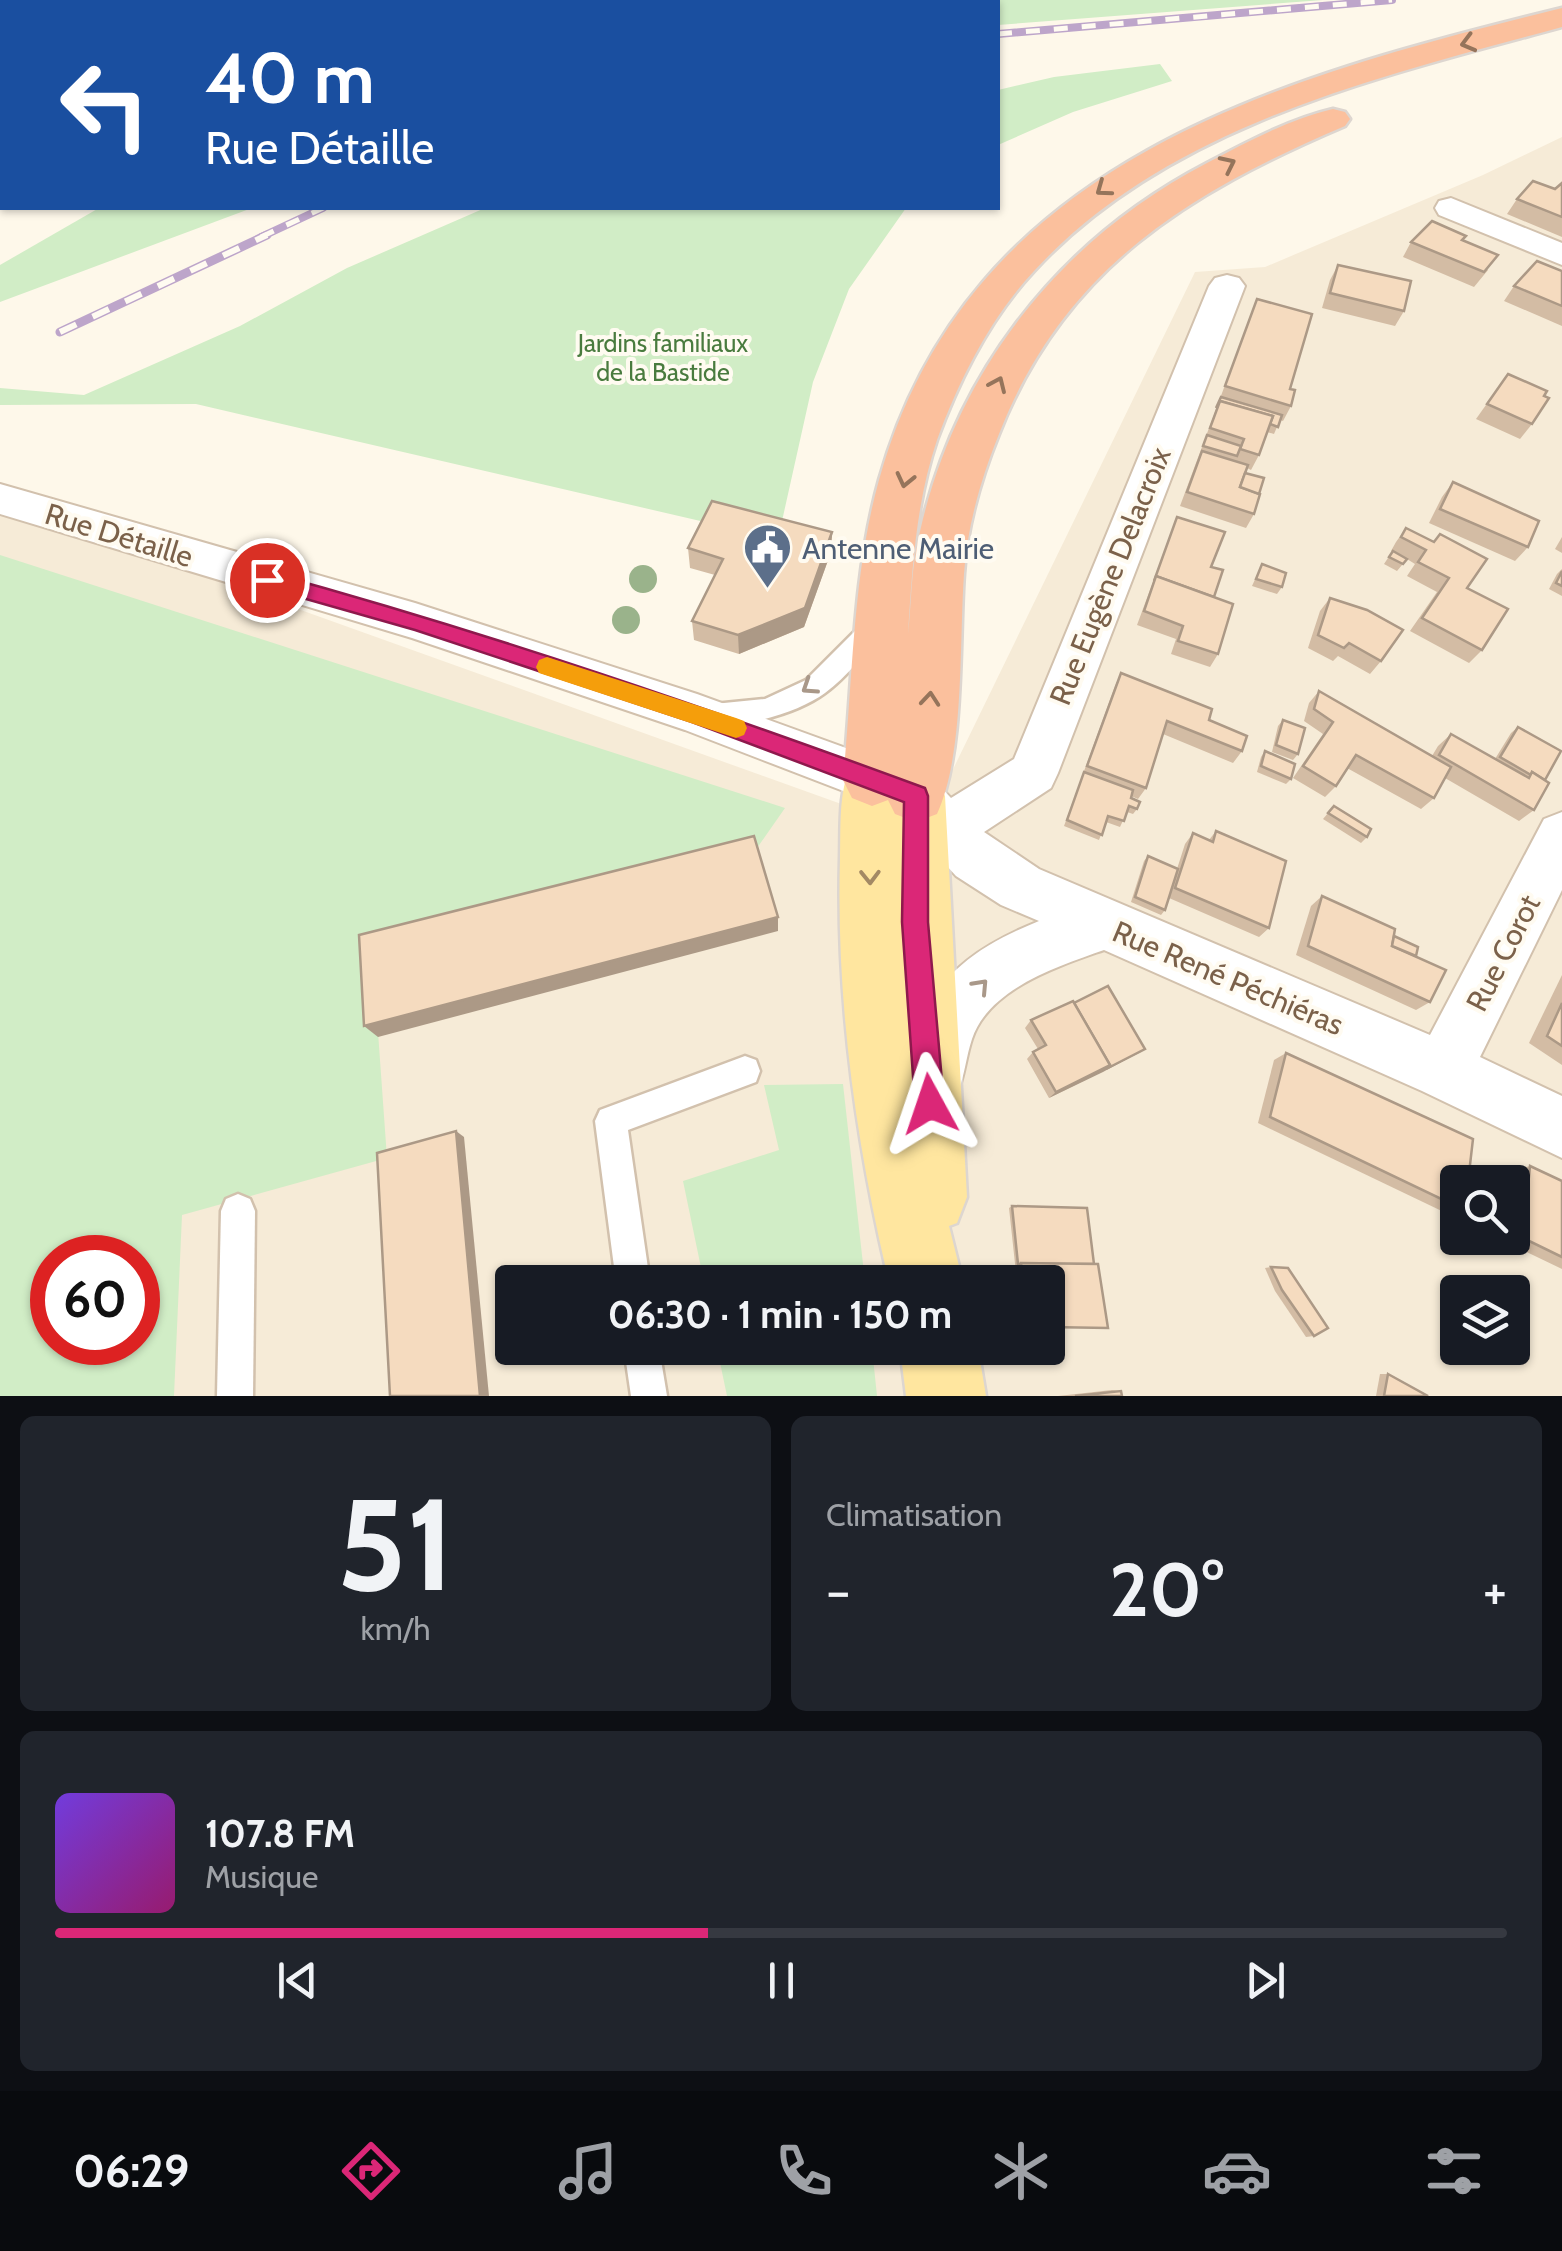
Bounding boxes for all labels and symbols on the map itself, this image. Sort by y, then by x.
one-way arrow [1460,31,1477,52]
one-way arrow [1218,156,1236,176]
one-way arrow [1096,177,1115,196]
park label: Jardins familiaux de la Bastide [577,328,748,387]
one-way arrow [986,376,1006,394]
street label: Rue Eugène Delacroix [1041,442,1179,710]
one-way arrow [896,471,917,488]
street label: Rue Détaille [41,495,197,575]
public building icon: Antenne Mairie [741,522,793,590]
place label: Antenne Mairie [802,530,994,567]
pin [225,538,310,623]
one-way arrow [802,674,820,693]
one-way arrow [919,691,941,707]
one-way arrow [859,869,880,885]
street label: Rue Corot [1458,889,1548,1017]
street label: Rue René Péchiéras [1107,913,1349,1043]
one-way arrow [969,979,987,997]
position arrow [878,1052,982,1156]
speed limit sign: 60 [30,1235,160,1365]

